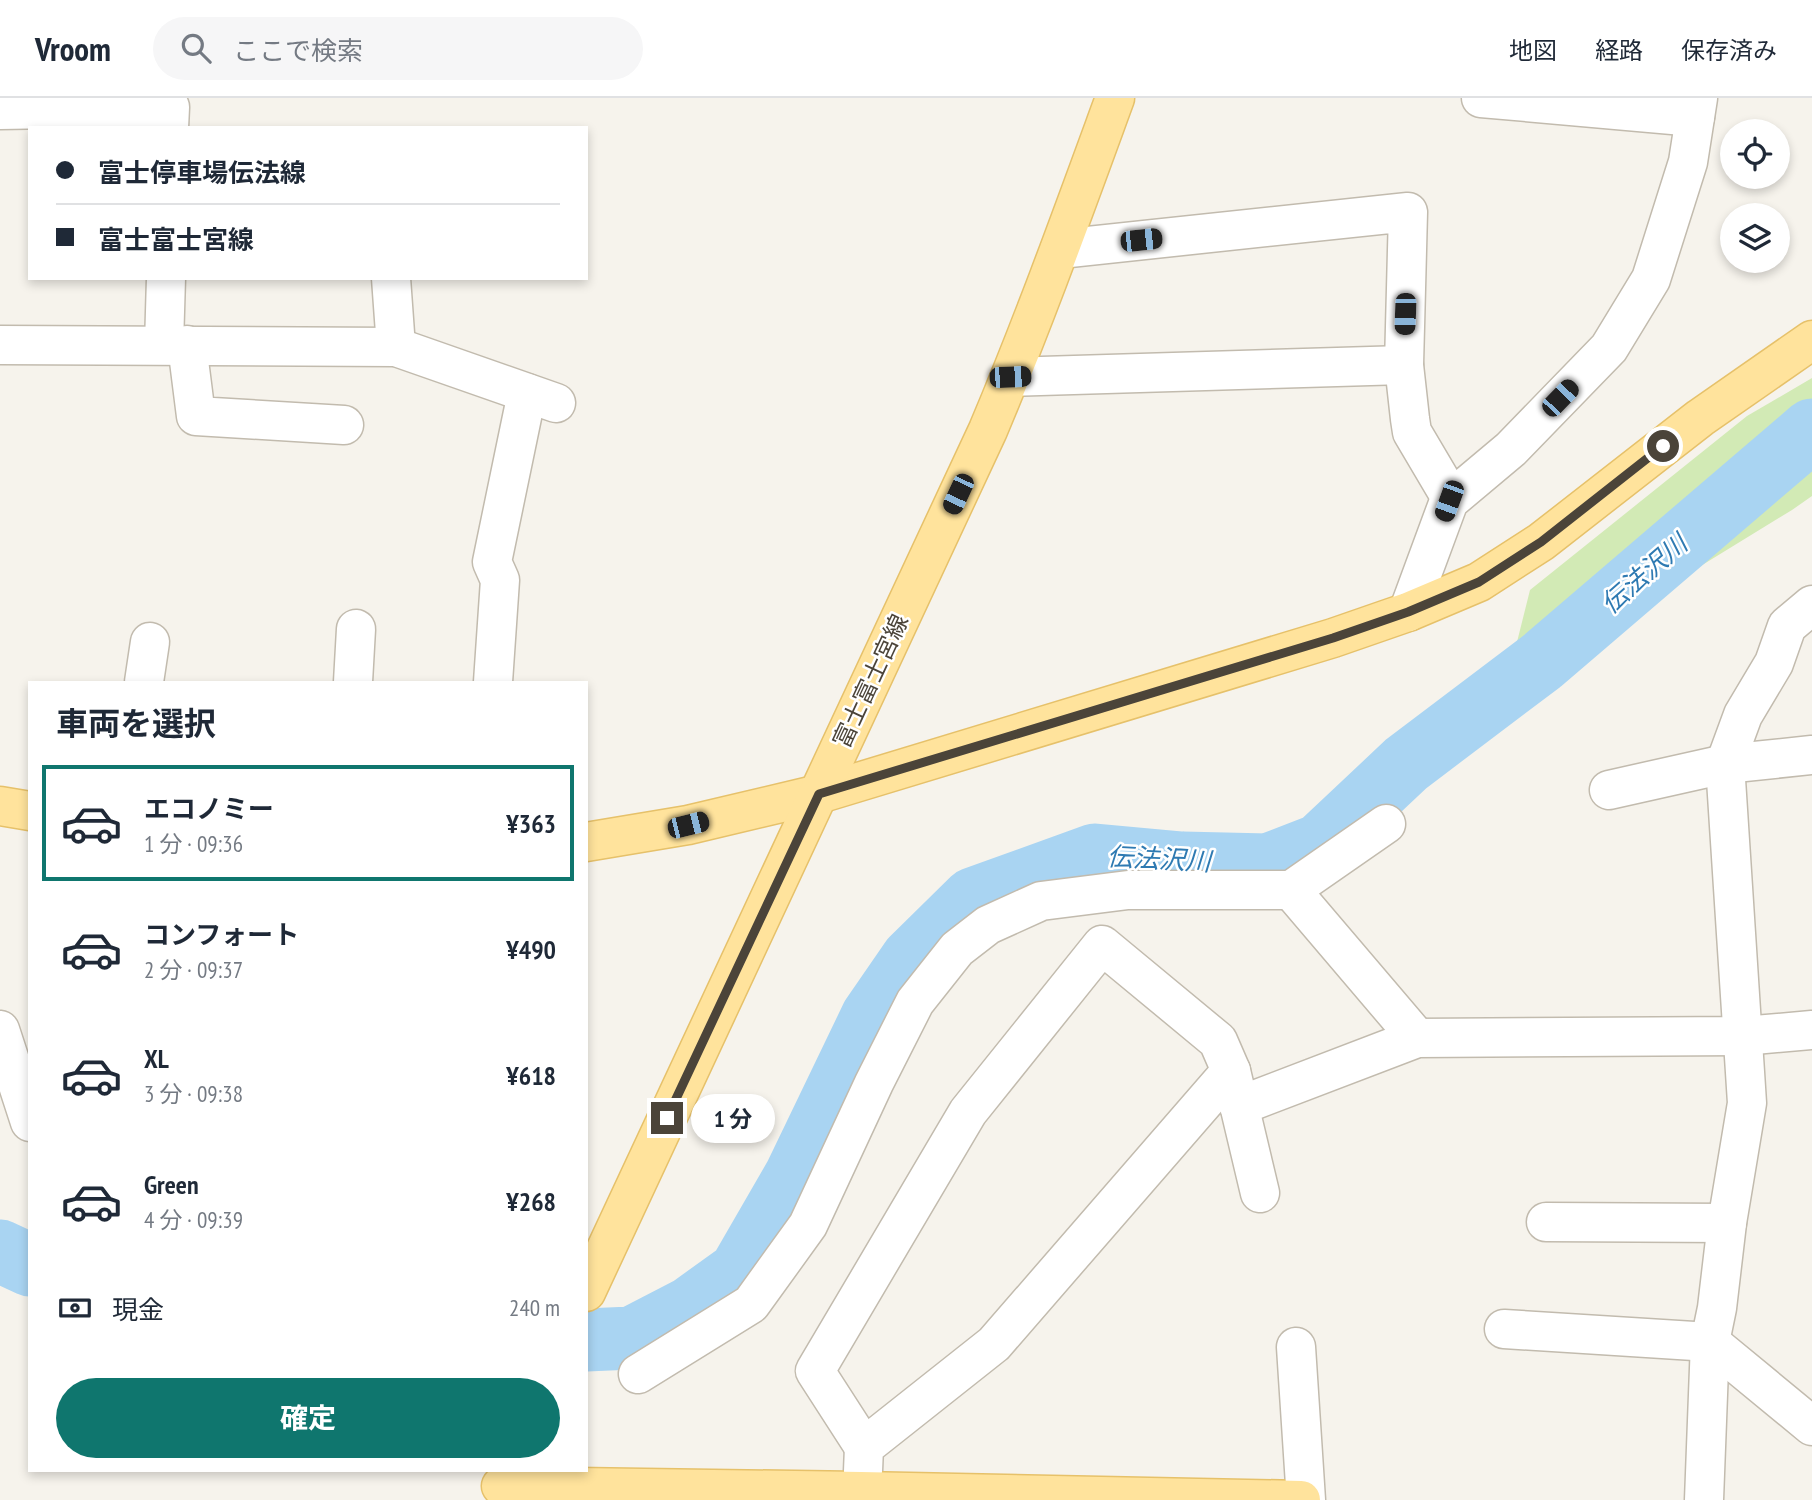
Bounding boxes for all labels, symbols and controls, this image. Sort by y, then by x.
search box [153,17,643,80]
text: Vroom [35,27,111,70]
icon: search [177,29,215,67]
text: ここで検索 [233,34,363,67]
text: 地図 [1509,35,1557,66]
text: 経路 [1595,35,1643,66]
text: 保存済み [1681,35,1777,66]
map controls [1720,119,1790,273]
button: locate [1720,119,1790,189]
text: 富士停車場伝法線 [98,156,306,189]
button: layers [1720,203,1790,273]
text: 富士富士宮線 [98,223,254,256]
car [1120,227,1163,253]
car [1394,293,1417,335]
car [989,366,1032,388]
car [1538,376,1583,420]
route start [1647,430,1679,462]
car [940,471,977,517]
car [1432,478,1467,524]
water label: 伝法沢川 [1594,525,1696,620]
street label: 富士富士宮線 [826,609,915,753]
text: 車両を選択 [56,702,216,744]
icon: car [60,792,123,855]
text: エコノミー [144,792,274,825]
text: ¥363 [506,807,556,840]
car [666,810,711,840]
text: 1 分 · 09:36 [144,829,243,858]
water label: 伝法沢川 [1106,839,1215,878]
icon: car [60,918,123,981]
text: コンフォート [144,918,299,951]
text: ¥490 [506,933,556,966]
text: 2 分 · 09:37 [144,955,243,984]
text: XL [144,1042,169,1075]
icon: car [60,1044,123,1107]
text: ¥618 [506,1059,556,1092]
text: 3 分 · 09:38 [144,1079,243,1108]
callout: 1 分 [692,1094,776,1142]
route end [651,1102,683,1134]
text: 1 分 [714,1104,752,1133]
text: Green [144,1168,199,1201]
icon: car [60,1170,123,1233]
text: ¥268 [506,1185,556,1218]
text: 4 分 · 09:39 [144,1205,243,1234]
icon: cash [56,1289,94,1327]
text: 現金 [112,1293,164,1326]
text: 240 m [509,1293,560,1322]
button: 確定 [56,1378,560,1458]

